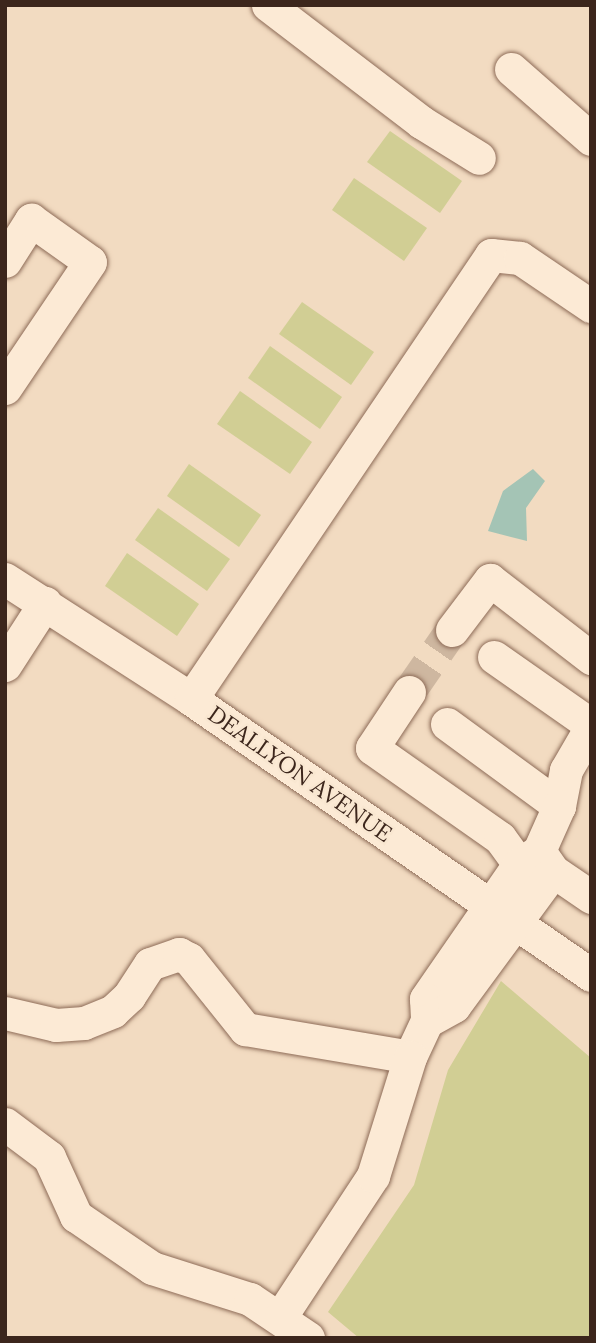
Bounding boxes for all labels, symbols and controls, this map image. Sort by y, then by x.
street label: DEALLYON AVENUE [203,700,397,848]

